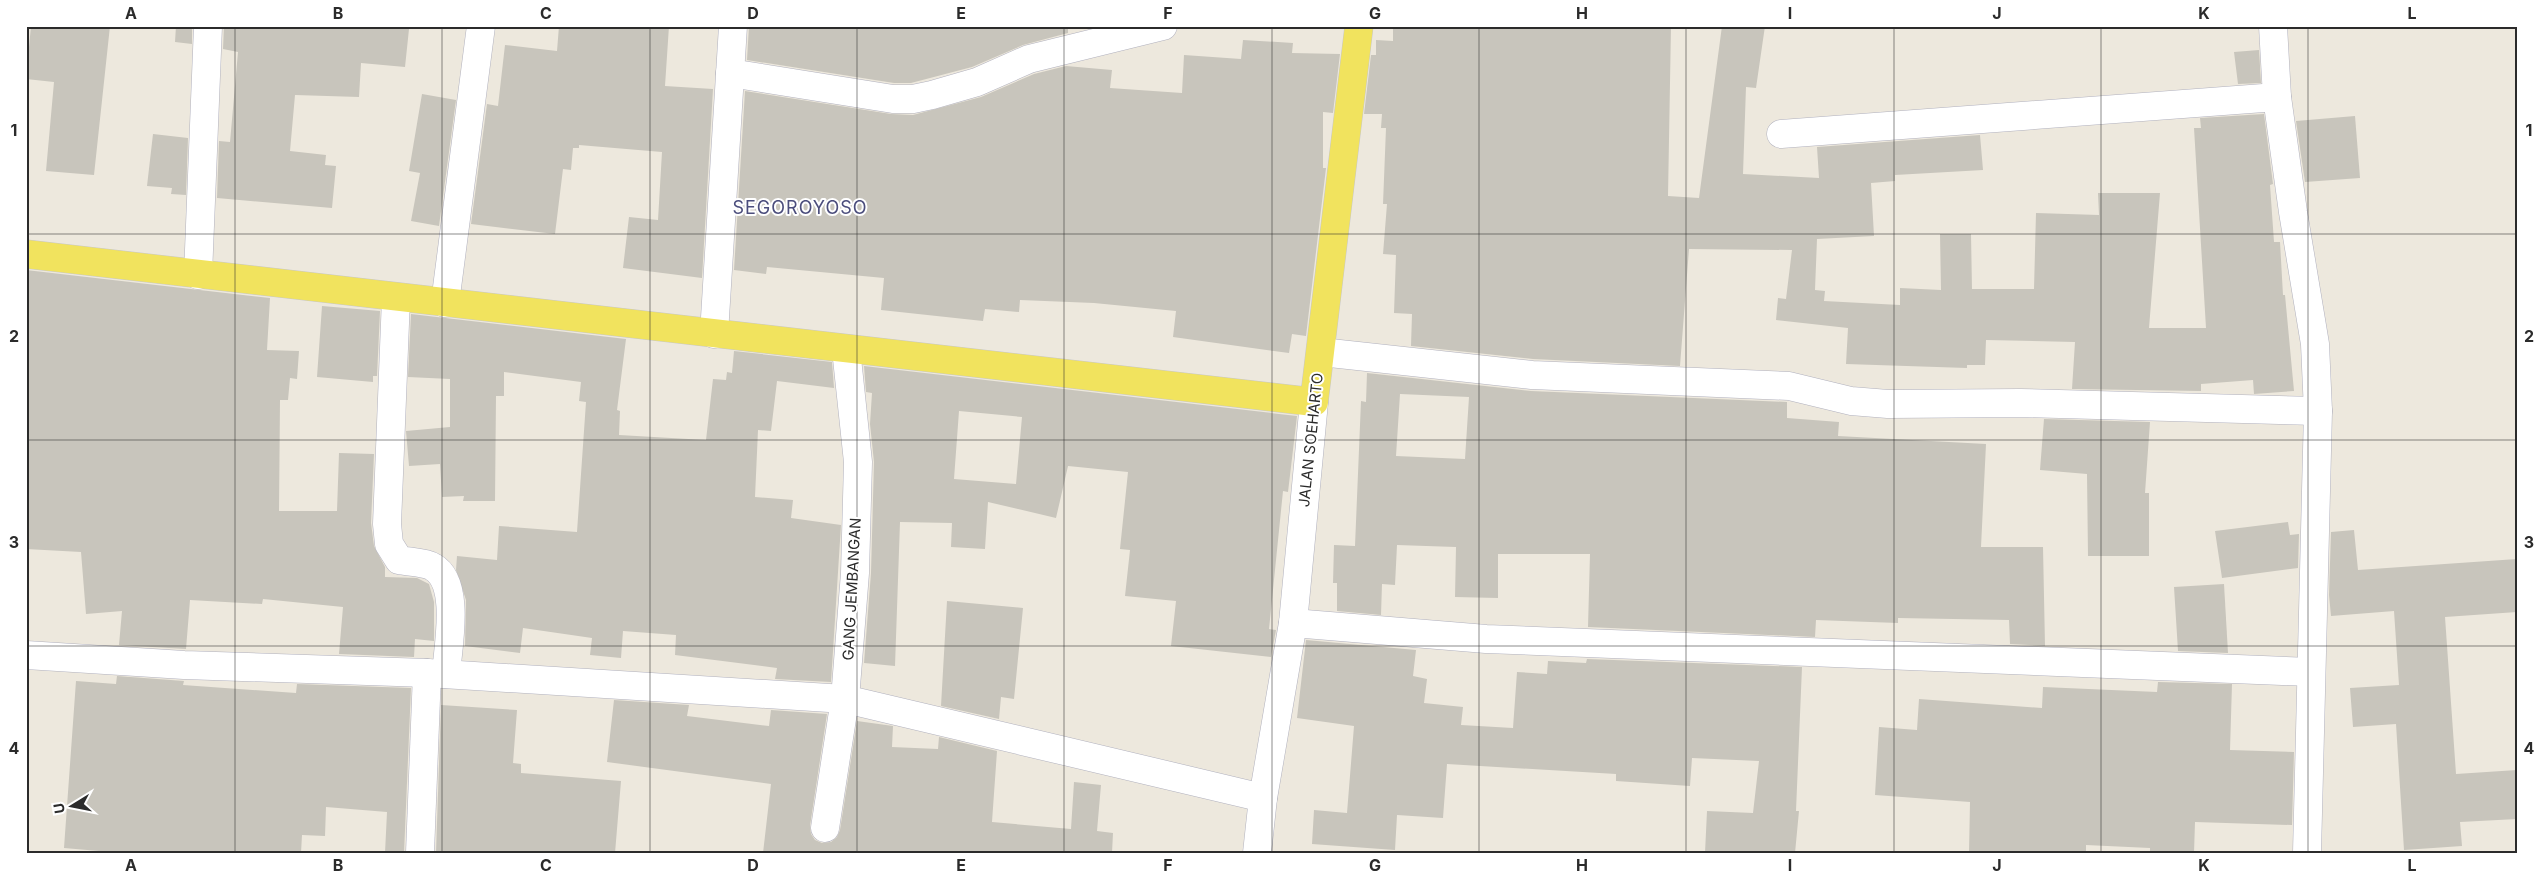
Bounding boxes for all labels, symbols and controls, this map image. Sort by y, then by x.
text: A [125,3,137,23]
text: B [333,3,343,23]
text: C [540,3,552,23]
text: D [747,3,759,23]
text: E [956,3,966,23]
text: F [1163,3,1173,23]
text: G [1369,3,1381,23]
text: H [1576,3,1588,23]
text: I [1788,3,1792,23]
text: J [1992,3,2002,23]
text: K [2198,3,2210,23]
text: L [2407,3,2417,23]
text: 1 [11,120,17,140]
text: 1 [2526,120,2532,140]
district label: SEGOROYOSO [733,197,868,218]
text: 2 [9,326,19,346]
text: 2 [2524,326,2534,346]
street label: JALAN SOEHARTO [1294,372,1327,508]
street label: GANG JEMBANGAN [838,517,865,661]
text: 3 [9,532,19,552]
text: 3 [2524,532,2534,552]
text: 4 [9,738,20,758]
text: 4 [2524,738,2535,758]
north arrow [48,782,98,832]
text: U [49,802,68,815]
text: A [125,855,137,875]
text: B [333,855,343,875]
text: C [540,855,552,875]
text: D [747,855,759,875]
text: E [956,855,966,875]
text: F [1163,855,1173,875]
text: G [1369,855,1381,875]
text: H [1576,855,1588,875]
text: I [1788,855,1792,875]
text: J [1992,855,2002,875]
text: K [2198,855,2210,875]
text: L [2407,855,2417,875]

